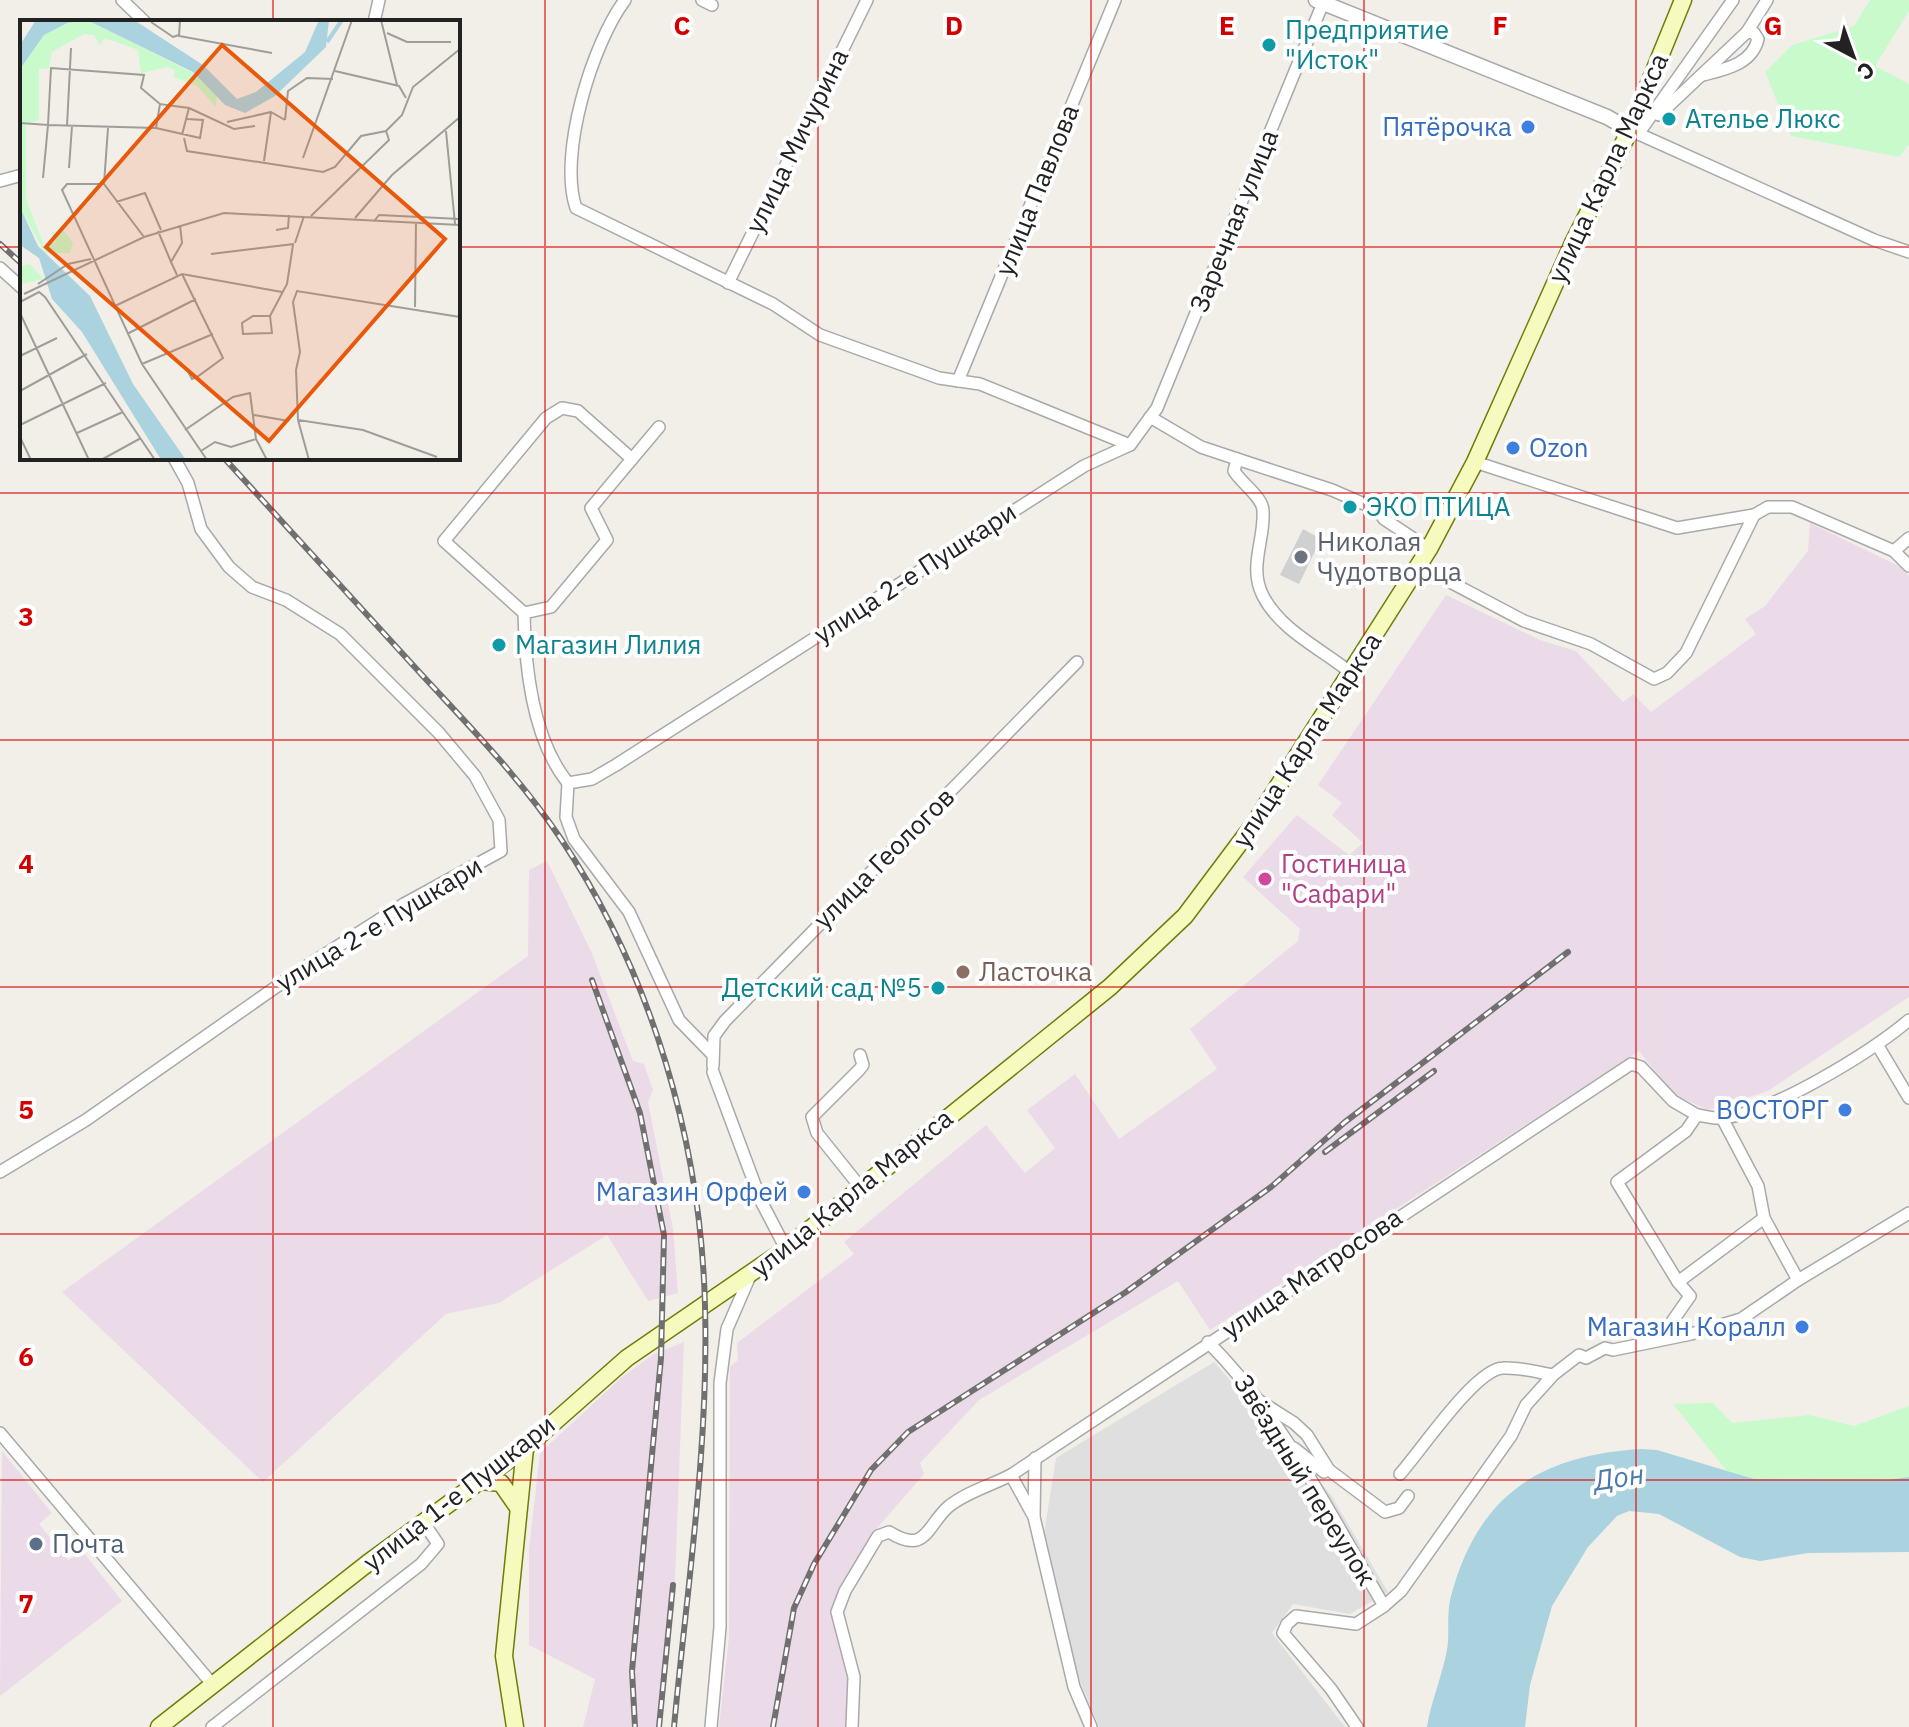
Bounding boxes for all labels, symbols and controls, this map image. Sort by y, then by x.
text: C [674,8,691,42]
text: D [945,8,963,42]
text: E [1219,8,1235,42]
text: F [1492,8,1508,42]
text: G [1764,8,1782,42]
place label: Предприятие "Исток" [1285,12,1449,76]
north arrow [1813,16,1893,96]
inset map [20,20,460,460]
marker: Предприятие "Исток" [1260,36,1278,54]
street label: улица Мичурина [737,43,855,238]
street label: улица Карла Маркса [1539,47,1675,288]
text: С [1852,56,1881,87]
street label: улица Павлова [986,99,1086,280]
place label: Ателье Люкс [1685,101,1841,135]
place label: Пятёрочка [1382,109,1512,143]
marker: Ателье Люкс [1660,110,1678,128]
marker: Пятёрочка [1519,118,1537,136]
street label: Заречная улица [1181,124,1285,317]
place label: Ozon [1529,430,1589,464]
marker: Ozon [1504,439,1522,457]
place label: ЭКО ПТИЦА [1366,489,1511,523]
street label: улица 2-е Пушкари [807,494,1022,650]
marker: ЭКО ПТИЦА [1341,498,1359,516]
place label: Николая Чудотворца [1317,524,1462,588]
marker: Николая Чудотворца [1292,548,1310,566]
text: 3 [18,599,34,633]
street label: улица Карла Маркса [1224,625,1388,853]
place label: Магазин Лилия [515,627,702,661]
marker: Магазин Лилия [490,636,508,654]
street label: улица Геологов [805,779,961,935]
text: 4 [18,846,34,880]
place label: Гостиница "Сафари" [1281,846,1407,910]
street label: улица 2-е Пушкари [269,848,488,998]
marker: Гостиница "Сафари" [1256,870,1274,888]
place label: Ласточка [979,954,1092,988]
marker: Ласточка [954,963,972,981]
place label: Детский сад №5 [722,970,922,1004]
marker: Детский сад №5 [929,979,947,997]
text: 5 [18,1092,34,1126]
place label: ВОСТОРГ [1716,1092,1829,1126]
street label: улица Карла Маркса [744,1100,959,1284]
marker: ВОСТОРГ [1836,1101,1854,1119]
place label: Магазин Орфей [596,1174,788,1208]
marker: Магазин Орфей [795,1183,813,1201]
street label: улица Матросова [1215,1199,1408,1345]
place label: Магазин Коралл [1587,1309,1786,1343]
marker: Магазин Коралл [1793,1318,1811,1336]
text: 6 [18,1339,34,1373]
street label: Звёздный переулок [1227,1368,1385,1591]
street label: улица 1-е Пушкари [355,1407,561,1578]
water label: Дон [1589,1455,1646,1499]
place label: Почта [52,1526,125,1560]
marker: Почта [27,1535,45,1553]
text: 7 [18,1586,34,1620]

